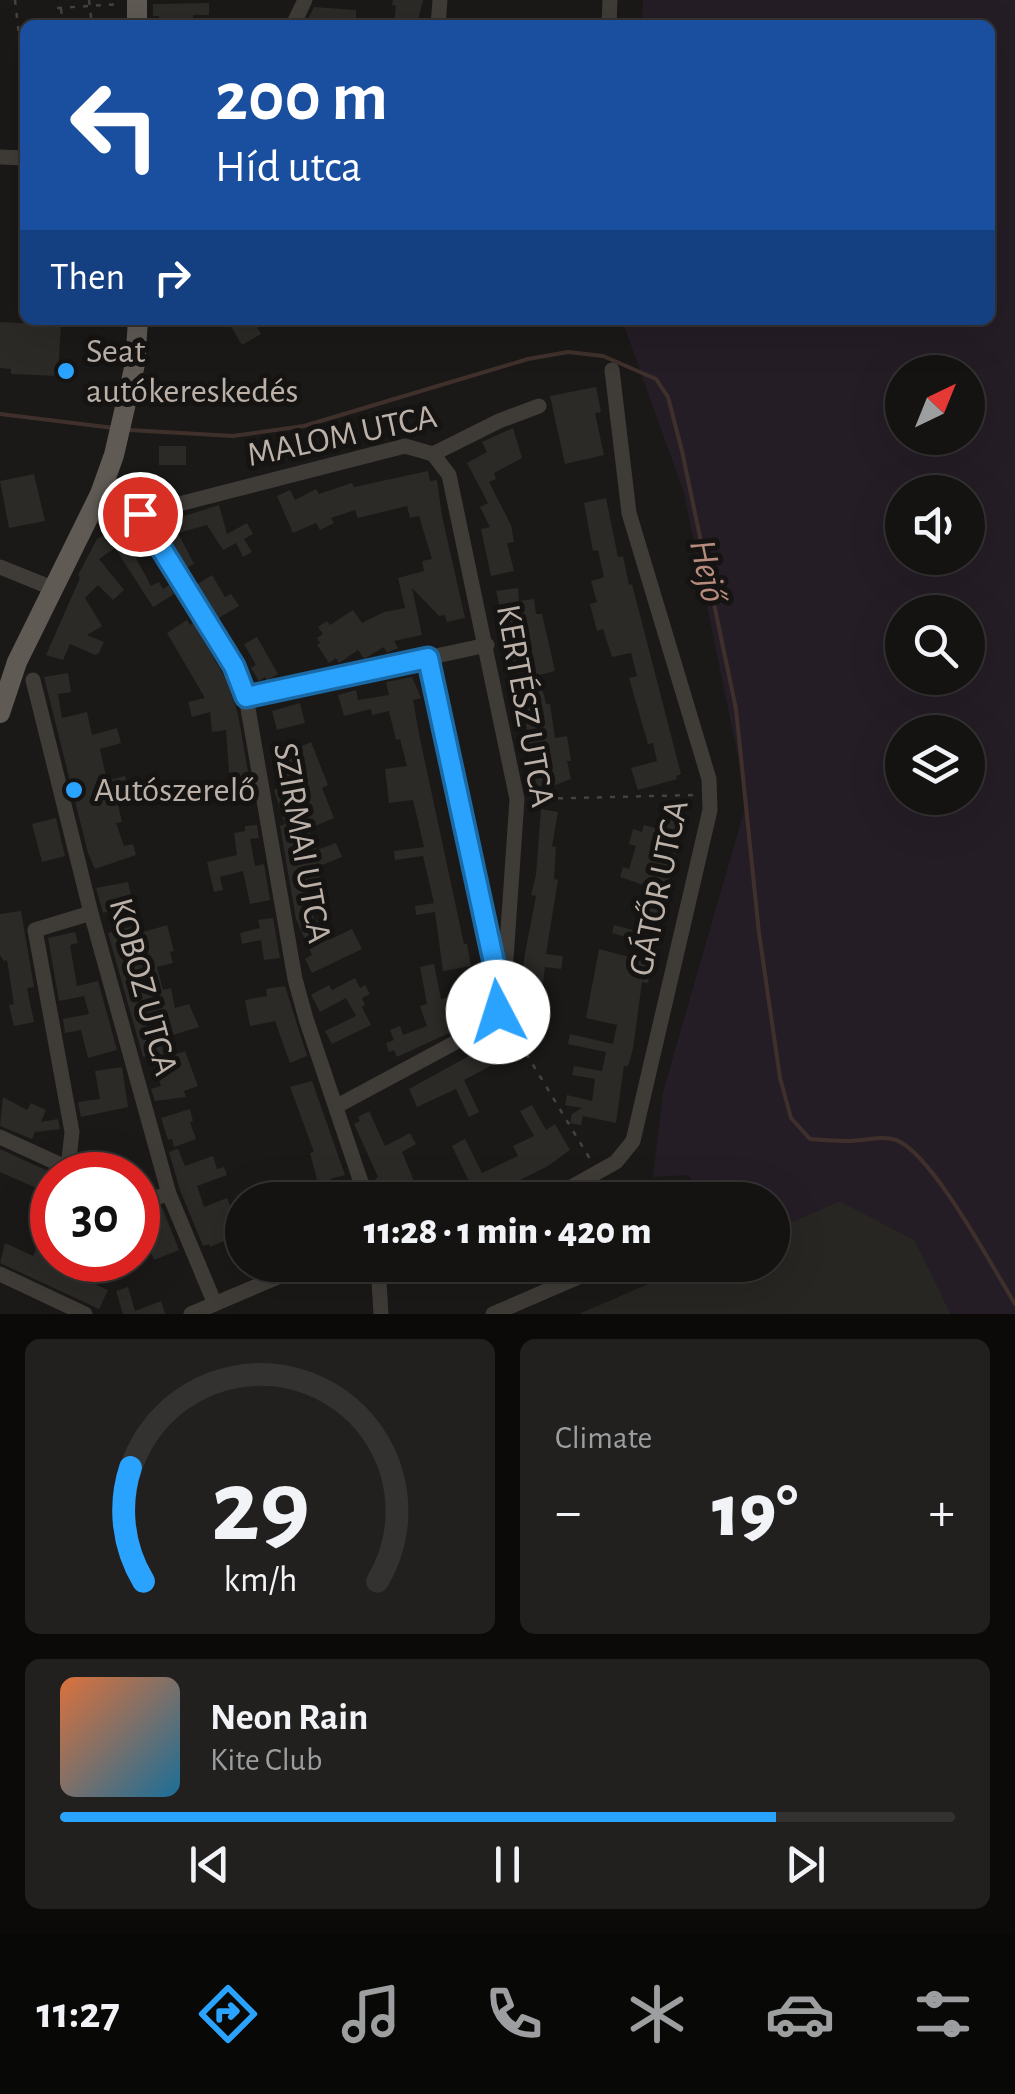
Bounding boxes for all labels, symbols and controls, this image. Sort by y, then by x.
icon: left [50,60,180,190]
text: 200 m [215,63,388,133]
text: Híd utca [215,145,362,190]
icon: right [145,250,200,305]
text: Then [50,259,125,297]
place label: Seat autókereskedés [86,334,299,409]
north arrow [885,355,985,455]
map controls [885,355,985,815]
marker: Seat autókereskedés [55,360,77,382]
street label: MALOM UTCA [244,399,440,473]
pin [98,472,183,557]
button: sound [885,475,985,575]
icon: arrive [113,487,168,542]
water label: Hejő [682,536,733,608]
button: search [885,595,985,695]
street label: KERTÉSZ UTCA [490,602,562,810]
button: layers [885,715,985,815]
street label: SZIRMAI UTCA [267,740,337,946]
place label: Autószerelő [94,773,256,808]
marker: Autószerelő [63,779,85,801]
street label: GÁTŐR UTCA [621,797,695,979]
street label: KOBOZ UTCA [103,895,183,1079]
position arrow [446,960,550,1064]
speed limit sign: 30 [30,1152,160,1282]
text: 11:28 · 1 min · 420 m [364,1213,651,1251]
text: Climate [555,1422,652,1454]
text: 29 [210,1456,310,1560]
text: 19° [712,1475,798,1550]
text: − [555,1485,581,1540]
text: + [929,1485,955,1540]
text: km/h [223,1562,297,1598]
text: Neon Rain [210,1699,368,1737]
text: Kite Club [210,1744,322,1776]
icon: previous [182,1837,237,1892]
icon: pause [480,1837,535,1892]
icon: next [778,1837,833,1892]
icon: directions [193,1979,263,2049]
icon: music [336,1979,406,2049]
icon: phone [479,1979,549,2049]
icon: climate [622,1979,692,2049]
icon: car [765,1979,835,2049]
icon: filters [908,1979,978,2049]
text: 11:27 [37,1991,120,2036]

